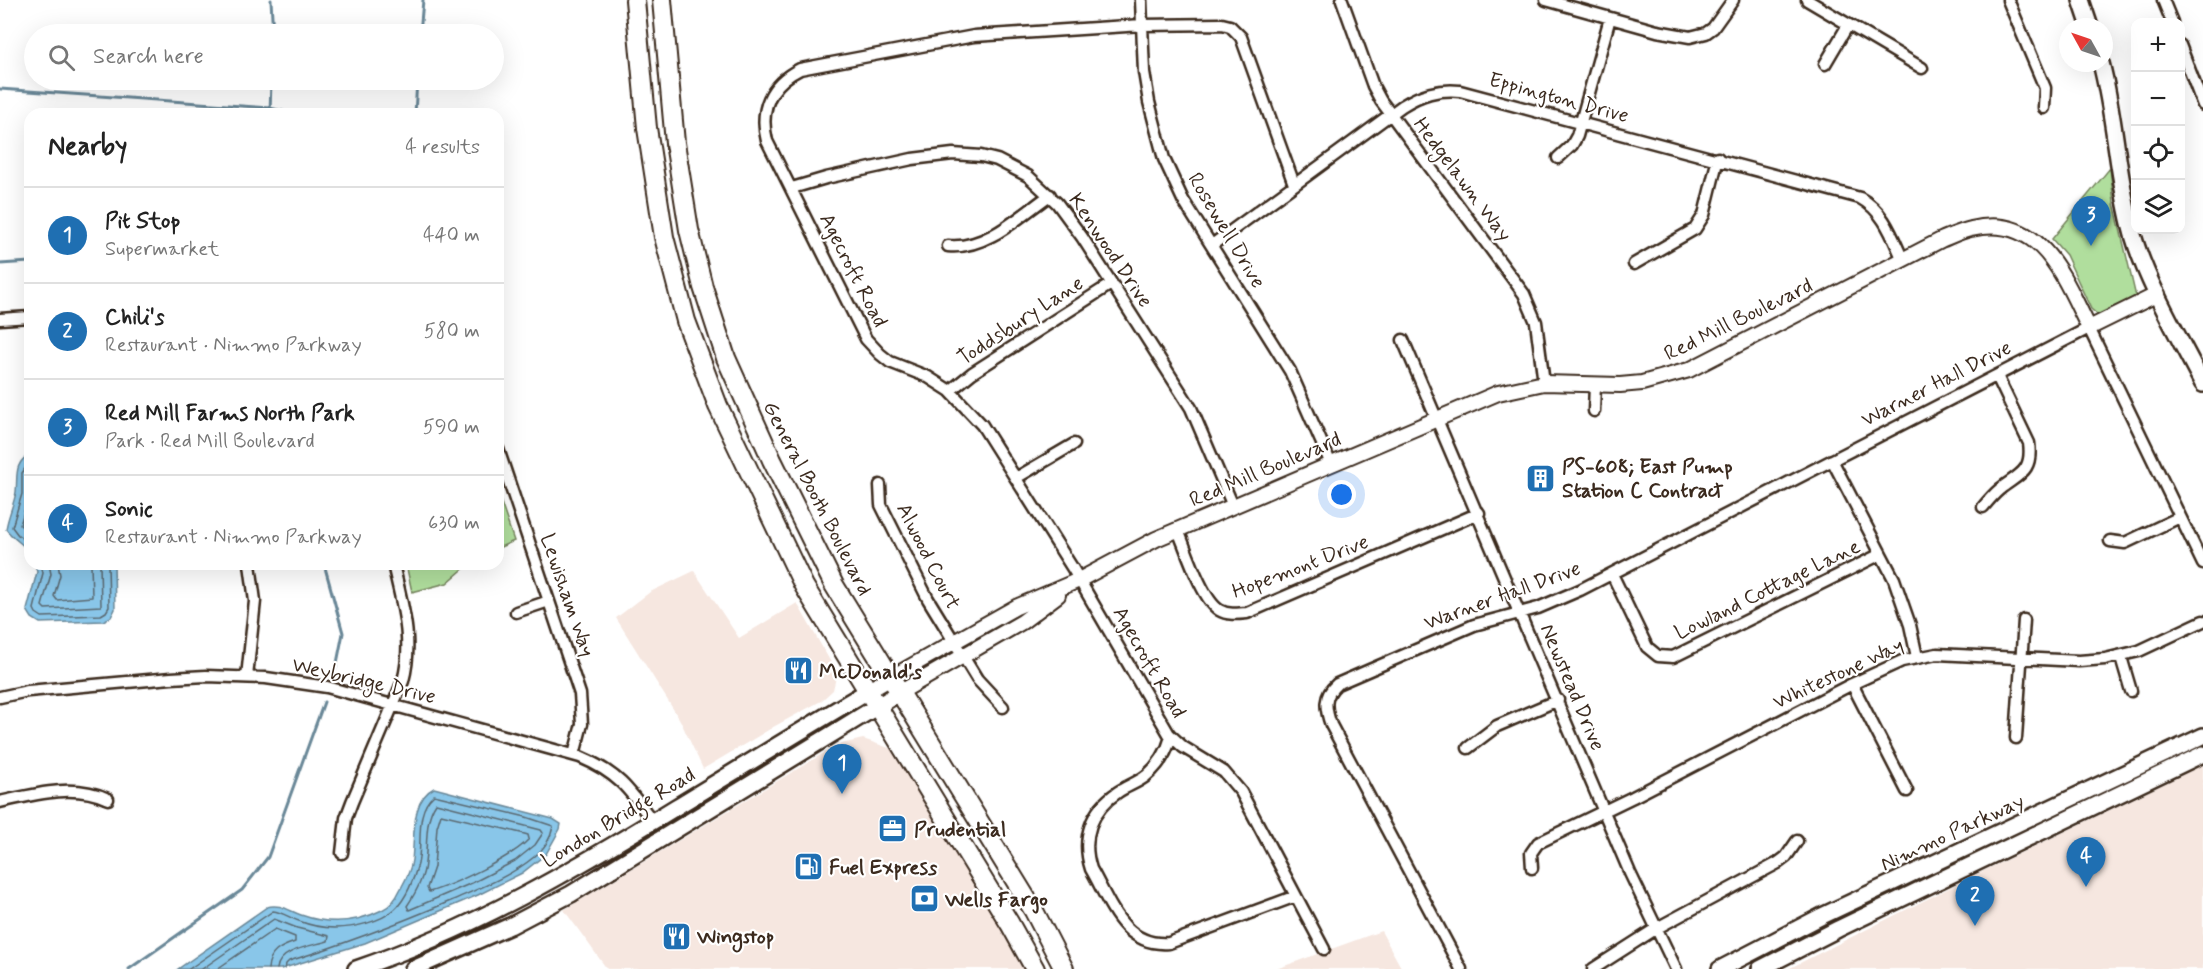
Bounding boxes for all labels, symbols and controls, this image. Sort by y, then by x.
north arrow [2059,18,2113,72]
map controls [2131,18,2185,234]
button: + [2131,18,2185,72]
search box [24,24,504,90]
icon: search [45,41,78,74]
text: Search here [93,43,204,71]
street label: Eppington Drive [1486,66,1632,130]
button: − [2131,72,2185,126]
street label: Hedgelawn Way [1405,112,1518,248]
button: locate [2131,126,2185,180]
text: Nearby [48,130,127,164]
text: 4 results [405,134,480,161]
street label: Rosewell Drive [1181,167,1272,294]
button: layers [2131,180,2185,234]
street label: Kenwood Drive [1062,188,1159,313]
pin: 3 [2072,196,2110,246]
text: Pit Stop [105,208,180,236]
street label: Agecroft Road [812,209,894,332]
text: 1 [63,222,72,249]
text: 440 m [423,222,480,249]
text: Supermarket [105,236,219,263]
street label: Toddsbury Lane [952,270,1089,372]
street label: Red Mill Boulevard [1659,272,1817,368]
text: Chili's [105,304,164,332]
text: 2 [63,318,72,345]
text: 580 m [424,318,480,345]
text: Restaurant · Nimmo Parkway [105,332,362,359]
street label: Warner Hall Drive [1857,334,2016,434]
street label: General Booth Boulevard [756,396,878,600]
text: Red Mill Farms North Park [105,400,355,428]
text: 3 [63,414,72,441]
text: 590 m [423,414,480,441]
street label: Red Mill Boulevard [1185,425,1345,514]
text: Park · Red Mill Boulevard [105,428,315,455]
place label: PS-608; East Pump Station C Contract [1562,453,1733,505]
building icon: PS-608; East Pump Station C Contract [1525,462,1557,494]
your location [1327,480,1356,509]
text: Sonic [105,496,153,524]
street label: Alwood Court [889,499,967,614]
text: 4 [62,510,73,537]
text: 630 m [428,510,480,537]
text: Restaurant · Nimmo Parkway [105,524,362,551]
street label: Hopemont Drive [1228,528,1373,606]
street label: Lewisham Way [533,530,601,661]
street label: Lowland Cottage Lane [1670,533,1865,647]
street label: Warner Hall Drive [1420,555,1585,637]
street label: Agecroft Road [1106,602,1192,723]
street label: Newstead Drive [1533,620,1611,755]
street label: Whitestone Way [1768,631,1908,716]
street label: Weybridge Drive [289,651,438,712]
restaurant icon: McDonald's [782,655,814,687]
place label: McDonald's [819,658,923,686]
pin: 1 [822,744,862,794]
street label: London Bridge Road [536,761,702,877]
street label: Nimmo Parkway [1876,787,2029,878]
office icon: Prudential [877,813,909,845]
place label: Prudential [914,816,1006,844]
pin: 4 [2066,838,2106,887]
fuel station icon: Fuel Express [792,851,824,883]
place label: Fuel Express [829,854,938,882]
pin: 2 [1956,876,1994,926]
bank icon: Wells Fargo [908,883,940,915]
place label: Wells Fargo [944,886,1048,914]
restaurant icon: Wingstop [660,920,692,952]
place label: Wingstop [696,923,774,953]

